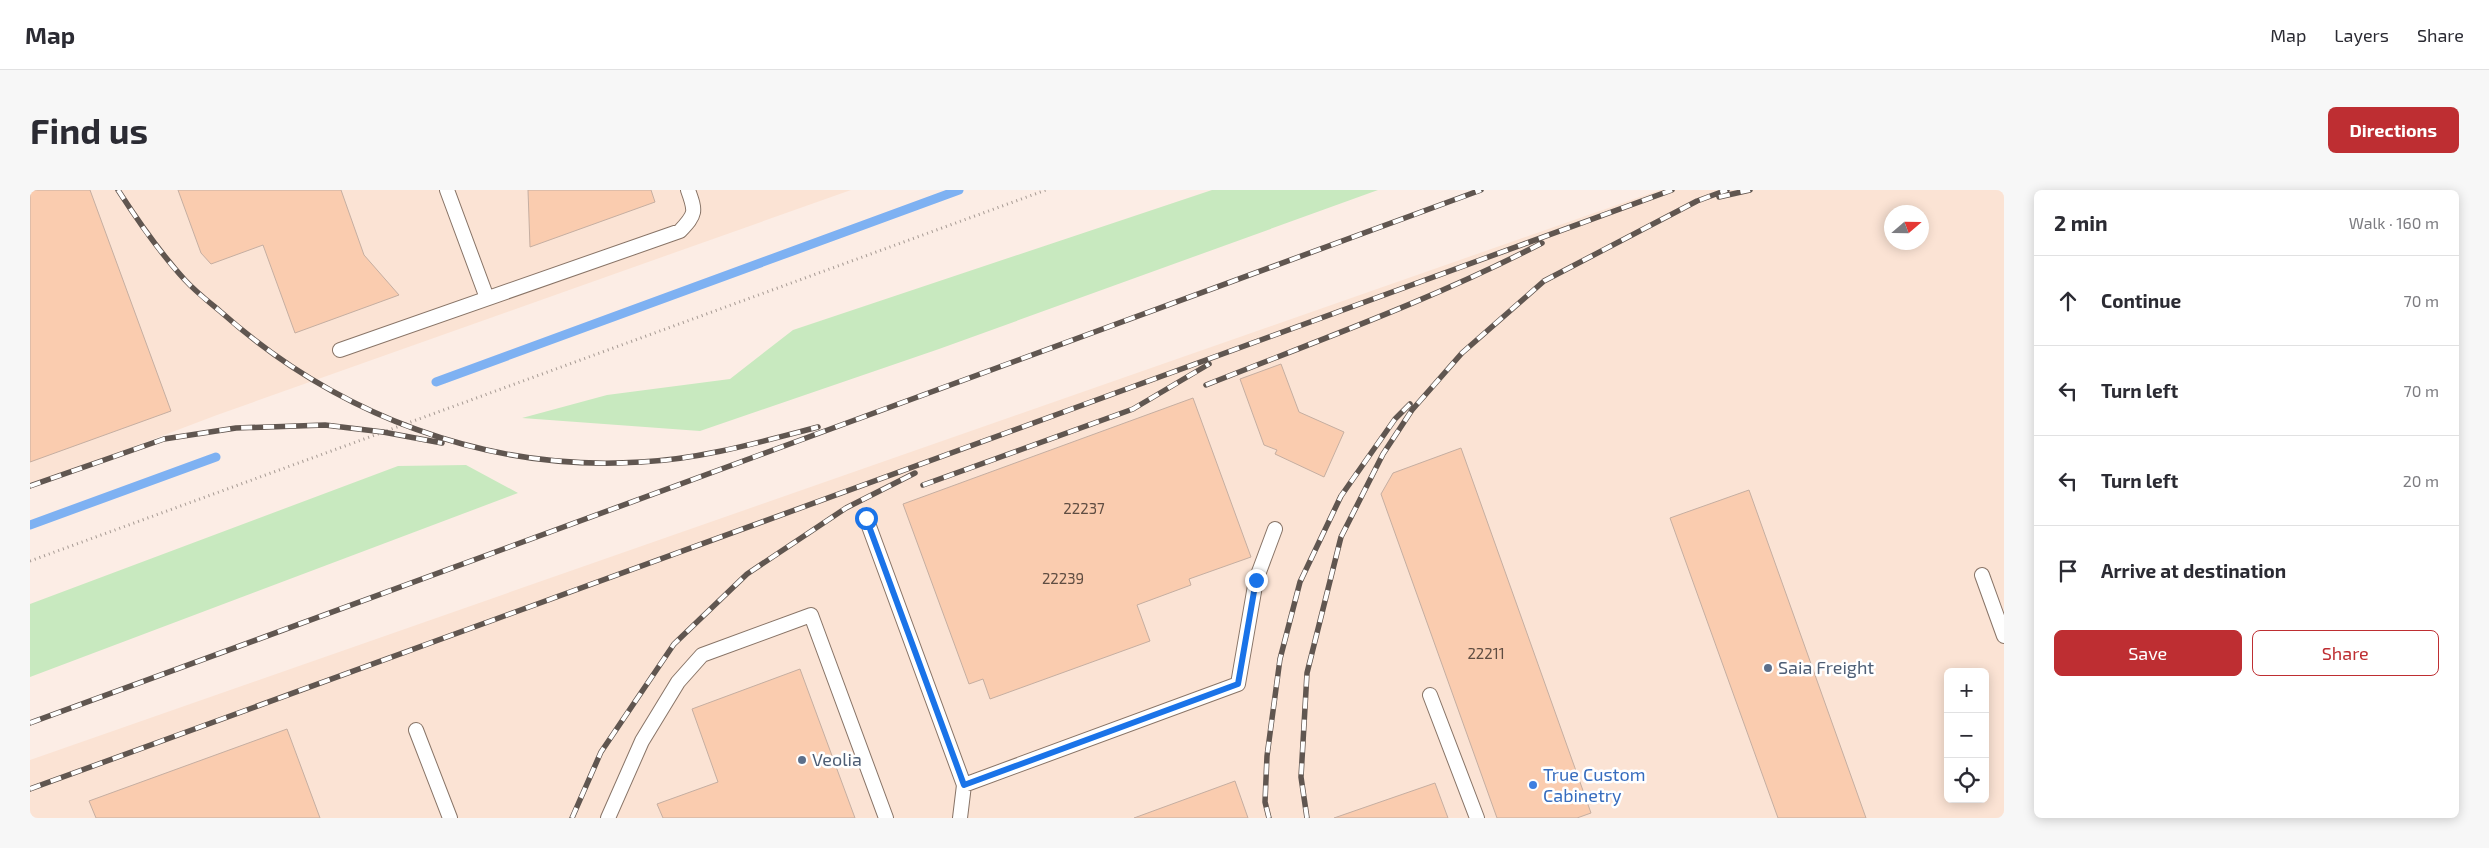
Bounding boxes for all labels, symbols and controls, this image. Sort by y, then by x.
text: Map [25,20,75,49]
text: Map [2270,24,2306,46]
text: Layers [2334,24,2389,46]
text: Share [2417,24,2464,46]
button: Directions [2328,107,2459,153]
text: Find us [30,109,148,151]
north arrow [1884,205,1929,250]
text: 2 min [2054,210,2108,235]
text: Walk · 160 m [2349,213,2439,232]
icon: ahead [2054,287,2082,315]
text: Continue [2101,289,2181,312]
text: 70 m [2404,291,2439,310]
icon: left [2054,377,2082,405]
text: Turn left [2101,379,2178,402]
text: 70 m [2404,381,2439,400]
icon: left [2054,467,2082,495]
text: Turn left [2101,469,2178,492]
text: 20 m [2403,471,2439,490]
house number: 22237 [1063,499,1105,517]
route start [855,507,878,530]
icon: arrive [2054,557,2082,585]
text: Arrive at destination [2101,559,2286,582]
house number: 22239 [1042,569,1084,587]
route end [1245,569,1268,592]
button: Save [2054,630,2242,676]
button: Share [2252,630,2439,676]
house number: 22211 [1467,644,1505,662]
place label: Saia Freight [1778,656,1874,678]
marker: Saia Freight [1762,662,1774,674]
map controls [1944,668,1989,803]
button: + [1944,668,1989,713]
button: − [1944,713,1989,758]
place label: Veolia [812,748,862,770]
marker: Veolia [796,754,808,766]
button: locate [1944,758,1989,803]
place label: True Custom Cabinetry [1543,763,1645,806]
marker: True Custom Cabinetry [1527,779,1539,791]

